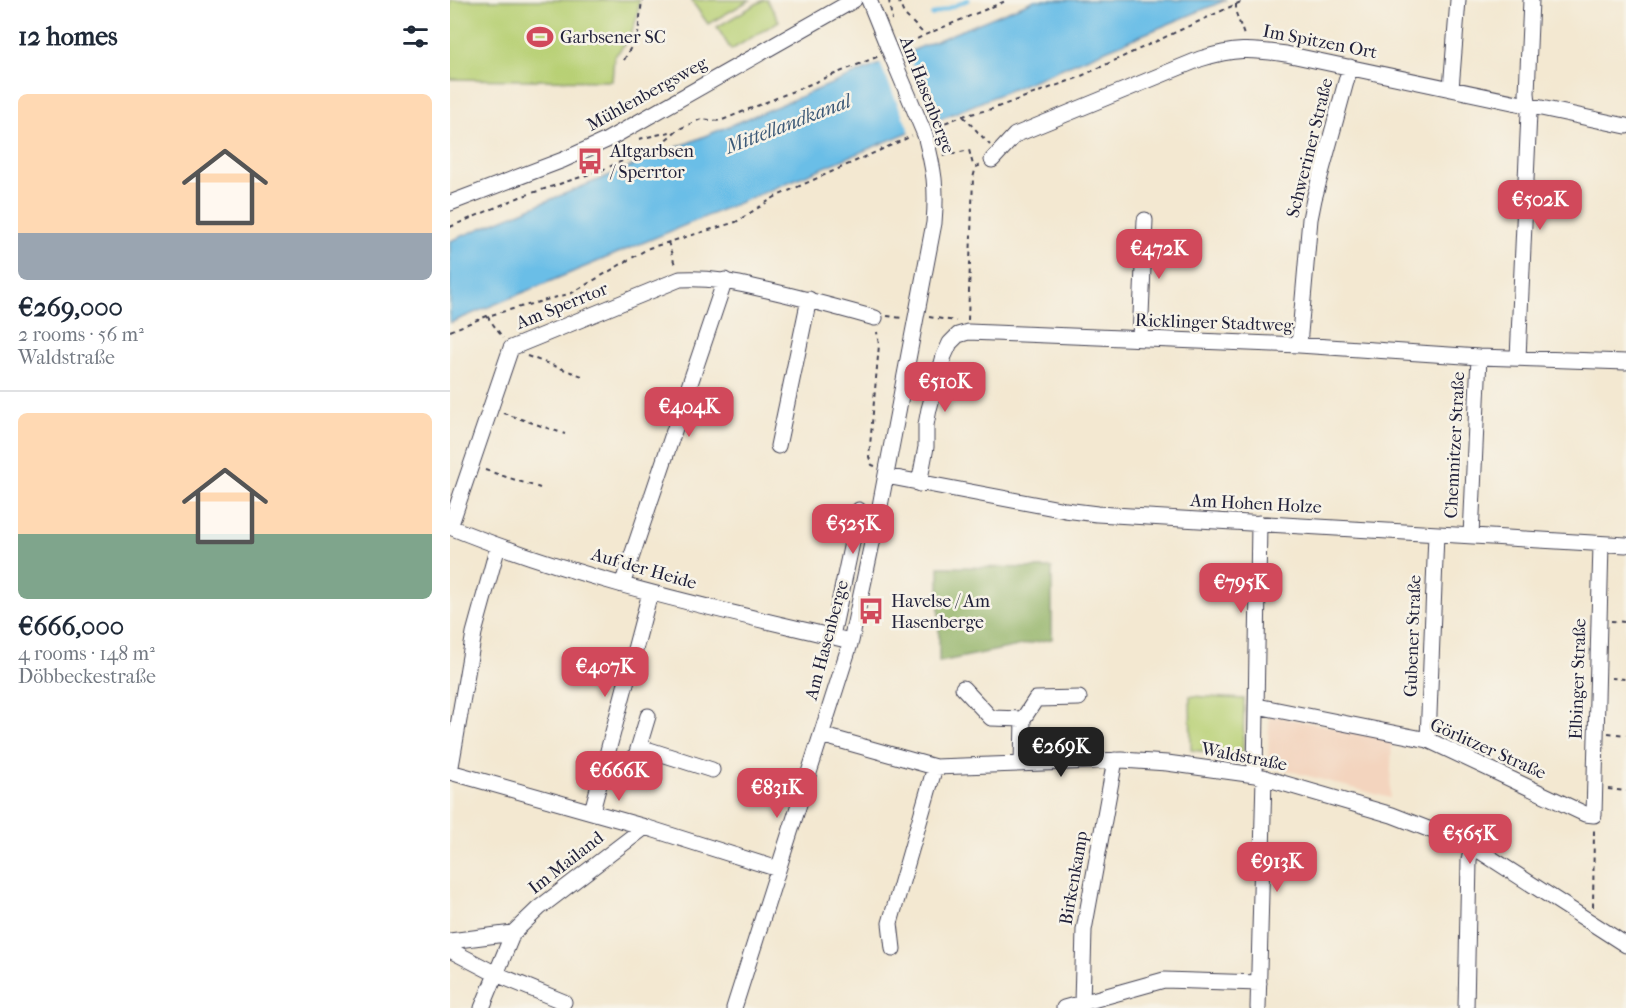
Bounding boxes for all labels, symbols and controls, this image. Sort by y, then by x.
icon: filters [399,20,432,53]
text: 12 homes [18,21,118,52]
street label: Im Spitzen Ort [1261,21,1380,63]
sports icon: Garbsener SC [525,22,555,52]
place label: Garbsener SC [560,27,666,48]
street label: Am Hasenberge [895,33,959,156]
street label: Mühlenbergsweg [583,52,711,136]
street label: Schweriner Straße [1283,76,1338,220]
water label: Mittellandkanal [720,89,856,159]
icon: home [171,133,279,241]
place label: Altgarbsen / Sperrtor [609,141,695,183]
bus stop icon: Altgarbsen / Sperrtor [575,146,605,176]
pin: €502K [1498,180,1582,231]
text: €502K [1512,188,1568,211]
pin: €472K [1117,229,1201,280]
text: €472K [1130,237,1188,260]
street label: Am Sperrtor [512,278,611,334]
text: €269,000 [18,292,123,323]
street label: Ricklinger Stadtweg [1135,310,1294,336]
text: 2 rooms · 56 m² [18,323,144,346]
text: Waldstraße [18,346,115,369]
pin: €510K [903,362,987,413]
text: €510K [918,370,972,393]
street label: Chemnitzer Straße [1441,371,1469,519]
pin: €404K [647,387,731,438]
text: €404K [659,395,719,418]
icon: home [171,452,279,560]
street label: Am Hohen Holze [1189,490,1322,518]
pin: €525K [811,504,895,555]
text: €525K [826,512,880,535]
street label: Auf der Heide [588,544,699,594]
pin: €795K [1199,563,1283,614]
text: €795K [1213,571,1269,594]
street label: Gubener Straße [1400,574,1426,698]
street label: Am Hasenberge [801,578,853,703]
place label: Havelse / Am Hasenberge [891,591,990,633]
bus stop icon: Havelse / Am Hasenberge [856,596,886,626]
text: €666,000 [18,611,124,642]
street label: Elbinger Straße [1565,618,1591,740]
text: 4 rooms · 148 m² [18,642,155,665]
pin: €407K [563,647,647,698]
text: €407K [576,655,634,678]
text: Döbbeckestraße [18,665,156,688]
street label: Görlitzer Straße [1427,714,1549,784]
pin: €269K [1019,727,1103,778]
text: €269K [1032,735,1090,758]
street label: Waldstraße [1198,738,1289,776]
pin: €666K [577,751,661,802]
text: €666K [590,759,648,782]
pin: €831K [735,768,819,819]
text: €831K [751,776,803,799]
pin: €565K [1428,814,1512,865]
text: €565K [1443,822,1497,845]
street label: Im Mailand [524,827,608,899]
street label: Birkenkamp [1055,829,1093,927]
pin: €913K [1235,842,1319,893]
text: €913K [1251,850,1303,873]

